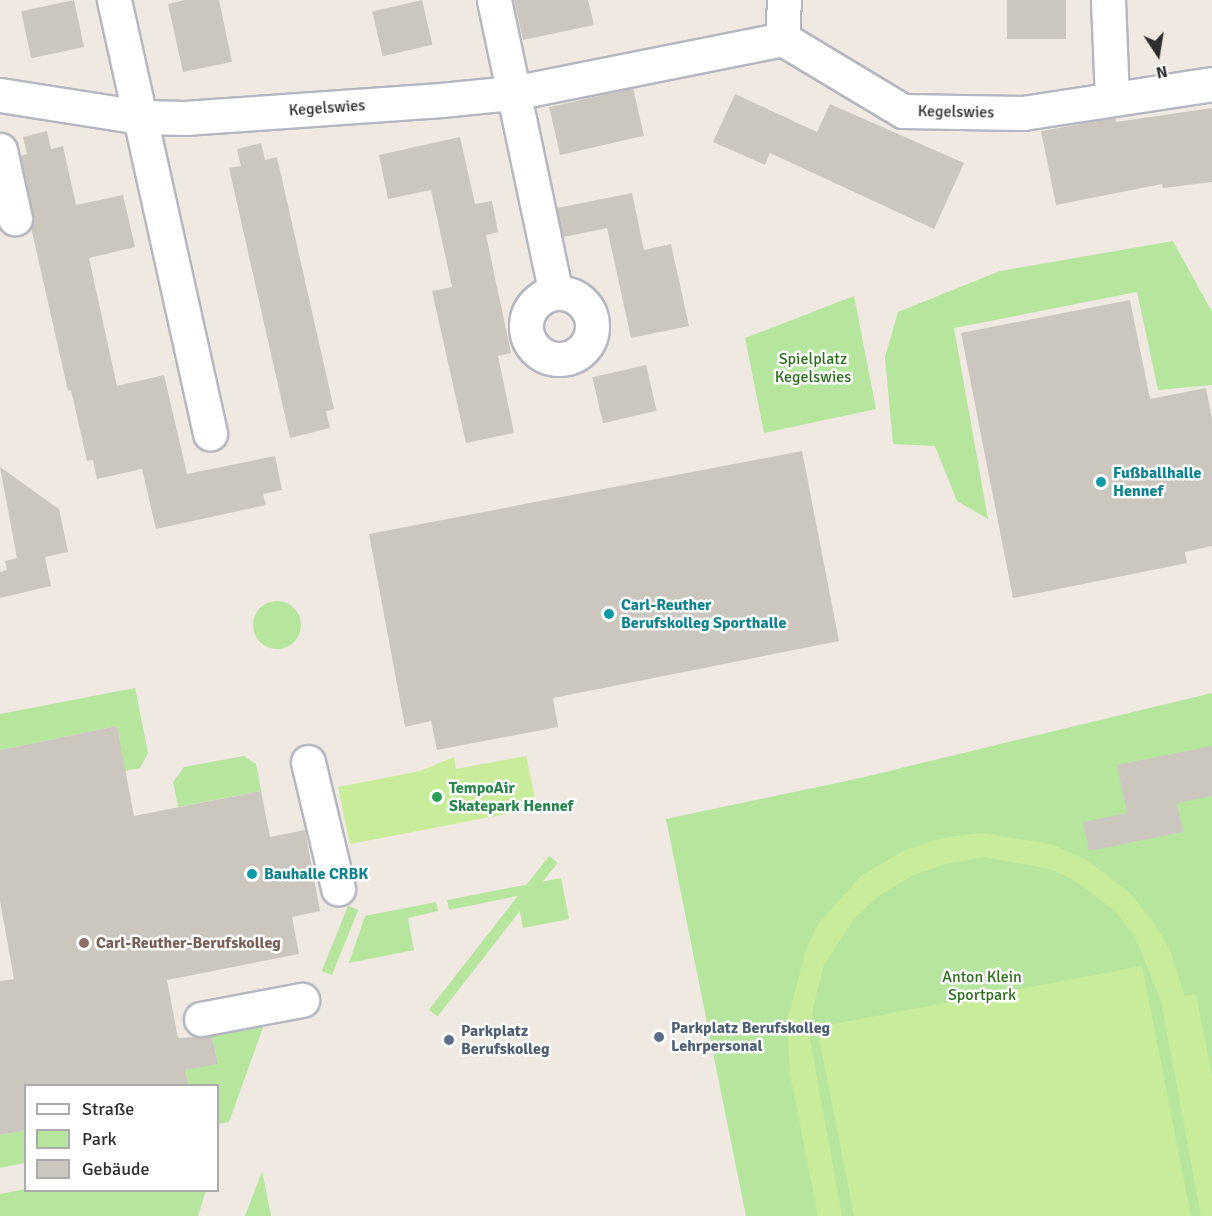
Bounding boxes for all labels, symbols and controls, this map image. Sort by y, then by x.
north arrow [1128,24,1188,84]
text: N [1154,61,1169,83]
street label: Kegelswies [288,96,366,120]
street label: Kegelswies [918,102,994,122]
park label: Spielplatz Kegelswies [775,349,851,387]
place label: Fußballhalle Hennef [1113,463,1202,501]
marker: Fußballhalle Hennef [1094,475,1108,489]
place label: Carl-Reuther Berufskolleg Sporthalle [621,595,786,633]
marker: Carl-Reuther Berufskolleg Sporthalle [602,607,616,621]
place label: TempoAir Skatepark Hennef [449,778,573,816]
marker: TempoAir Skatepark Hennef [430,790,444,804]
place label: Bauhalle CRBK [264,864,368,884]
marker: Bauhalle CRBK [245,867,259,881]
place label: Carl-Reuther-Berufskolleg [96,933,281,953]
marker: Carl-Reuther-Berufskolleg [77,936,91,950]
park label: Anton Klein Sportpark [942,967,1022,1005]
place label: Parkplatz Berufskolleg Lehrpersonal [671,1018,830,1056]
place label: Parkplatz Berufskolleg [461,1021,549,1059]
marker: Parkplatz Berufskolleg Lehrpersonal [652,1030,666,1044]
marker: Parkplatz Berufskolleg [442,1033,456,1047]
legend [24,1084,219,1192]
text: Straße [82,1098,134,1120]
text: Park [82,1128,117,1150]
text: Gebäude [82,1158,150,1180]

